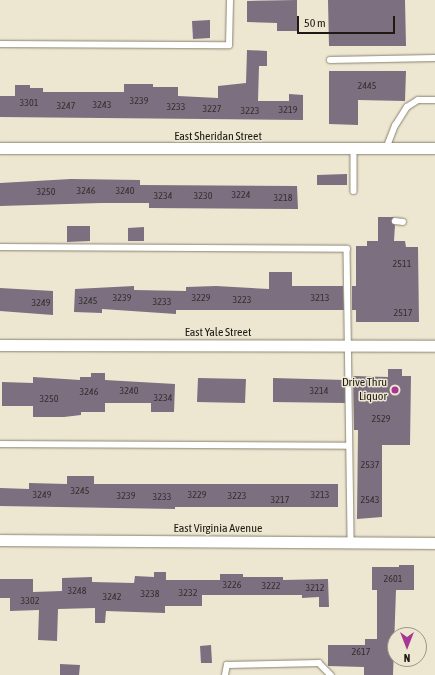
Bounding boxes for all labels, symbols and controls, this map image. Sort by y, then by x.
scale bar [299,8,397,34]
text: 50 m [304,16,326,30]
house number: 2445 [358,80,376,92]
house number: 3239 [130,95,148,107]
house number: 3301 [20,97,38,109]
house number: 3243 [93,99,111,111]
house number: 3247 [57,100,75,112]
house number: 3233 [167,101,185,113]
house number: 3227 [203,103,221,115]
house number: 3219 [279,104,297,116]
house number: 3223 [241,105,259,117]
street label: East Sheridan Street [174,130,262,144]
house number: 3246 [77,185,95,197]
house number: 3240 [116,185,134,197]
house number: 3250 [37,186,55,198]
house number: 3224 [232,189,250,201]
house number: 3234 [154,190,172,202]
house number: 3230 [194,190,212,202]
house number: 3218 [274,192,292,204]
house number: 2511 [393,258,411,270]
house number: 3239 [113,292,131,304]
house number: 3229 [192,292,210,304]
house number: 3213 [311,292,329,304]
house number: 3223 [233,294,251,306]
house number: 3245 [79,295,97,307]
house number: 3233 [153,296,171,308]
house number: 3249 [32,297,50,309]
house number: 2517 [394,307,412,319]
street label: East Yale Street [185,326,251,340]
place label: Drive Thru Liquor [342,376,387,404]
house number: 3240 [120,385,138,397]
house number: 3214 [310,385,328,397]
marker: Drive Thru Liquor [390,385,400,395]
house number: 3246 [80,386,98,398]
house number: 3234 [154,392,172,404]
house number: 3250 [40,393,58,405]
house number: 2529 [372,413,390,425]
house number: 2537 [361,459,379,471]
house number: 3245 [71,485,89,497]
house number: 3249 [33,489,51,501]
house number: 3229 [188,489,206,501]
house number: 3213 [311,489,329,501]
house number: 3239 [117,490,135,502]
house number: 3223 [228,490,246,502]
house number: 3233 [153,491,171,503]
house number: 3217 [271,494,289,506]
house number: 2543 [361,494,379,506]
street label: East Virginia Avenue [174,522,262,536]
house number: 2601 [384,573,402,585]
house number: 3226 [223,579,241,591]
house number: 3222 [262,580,280,592]
house number: 3212 [306,582,324,594]
house number: 3248 [68,585,86,597]
house number: 3232 [179,587,197,599]
house number: 3238 [141,588,159,600]
house number: 3242 [103,591,121,603]
house number: 3302 [21,595,39,607]
north arrow [387,627,427,667]
house number: 2617 [352,646,370,658]
text: N [404,652,410,664]

